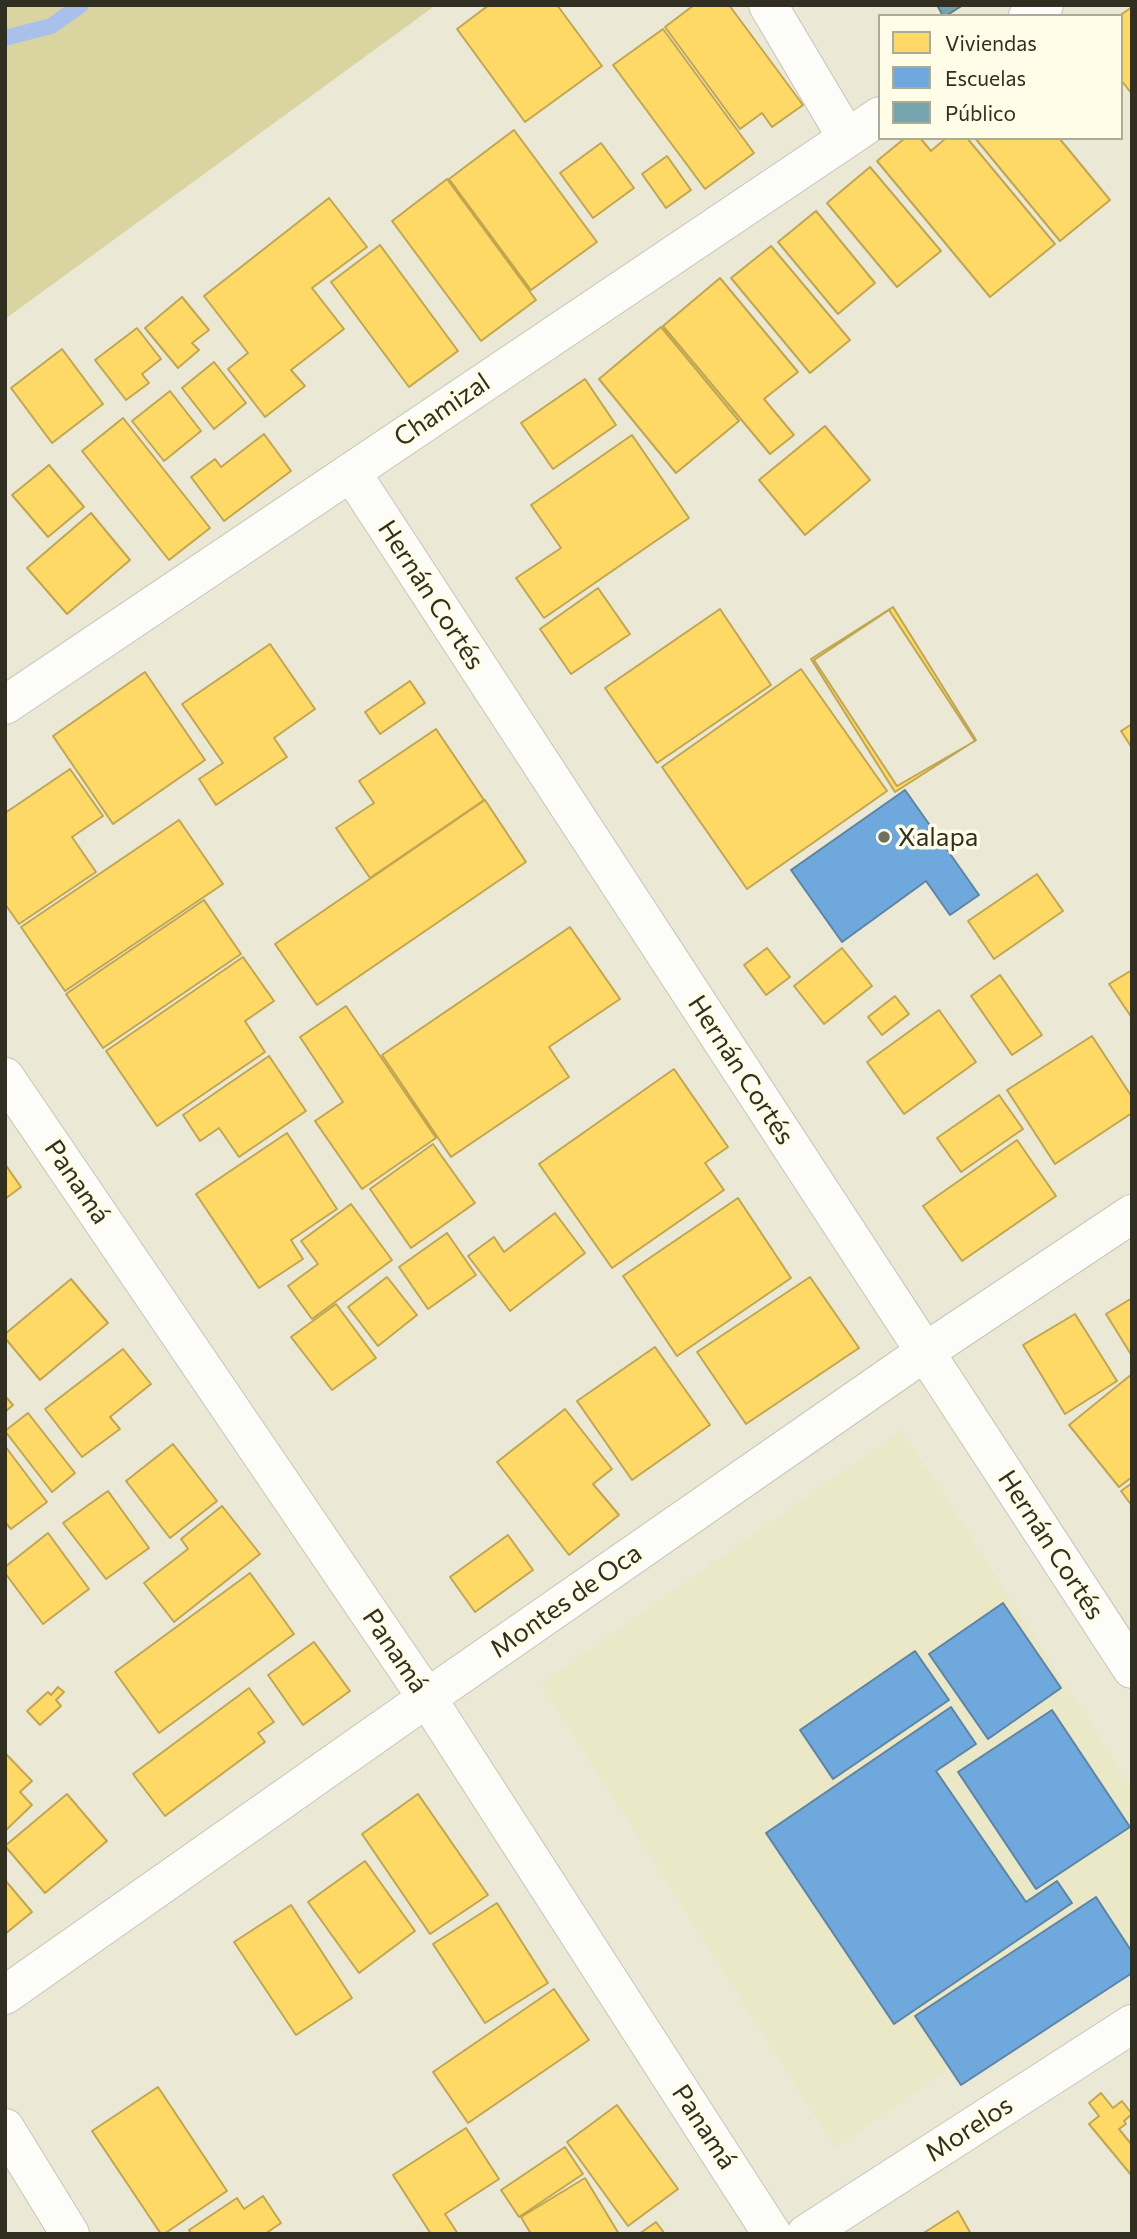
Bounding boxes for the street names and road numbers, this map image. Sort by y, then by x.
street label: Chamizal [388,367,496,453]
street label: Hernán Cortés [371,515,491,675]
street label: Hernán Cortés [681,990,801,1150]
street label: Panamá [38,1134,116,1230]
street label: Hernán Cortés [991,1465,1111,1625]
street label: Montes de Oca [484,1537,648,1665]
street label: Panamá [356,1603,434,1699]
street label: Panamá [665,2079,743,2175]
street label: Morelos [920,2089,1018,2169]

